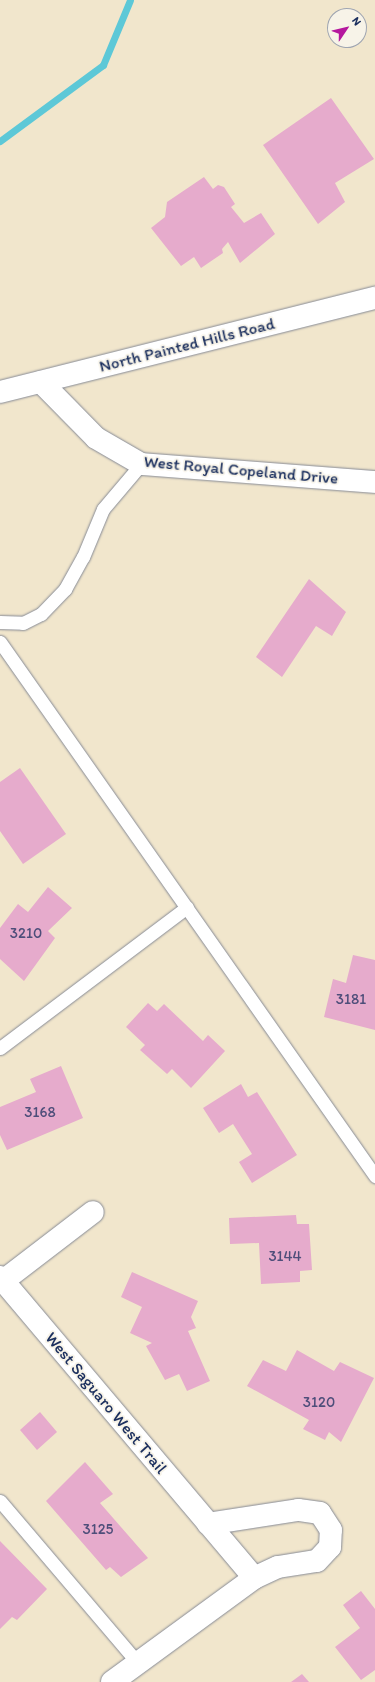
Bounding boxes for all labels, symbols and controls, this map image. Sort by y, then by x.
north arrow [327,8,367,48]
text: N [349,15,364,28]
street label: North Painted Hills Road [97,313,277,377]
street label: West Royal Copeland Drive [143,451,339,489]
house number: 3210 [10,925,42,943]
house number: 3181 [336,991,366,1009]
house number: 3168 [24,1104,56,1122]
house number: 3144 [268,1248,302,1266]
street label: West Saguaro West Trail [41,1329,171,1477]
house number: 3120 [303,1394,335,1412]
house number: 3125 [83,1521,113,1539]

